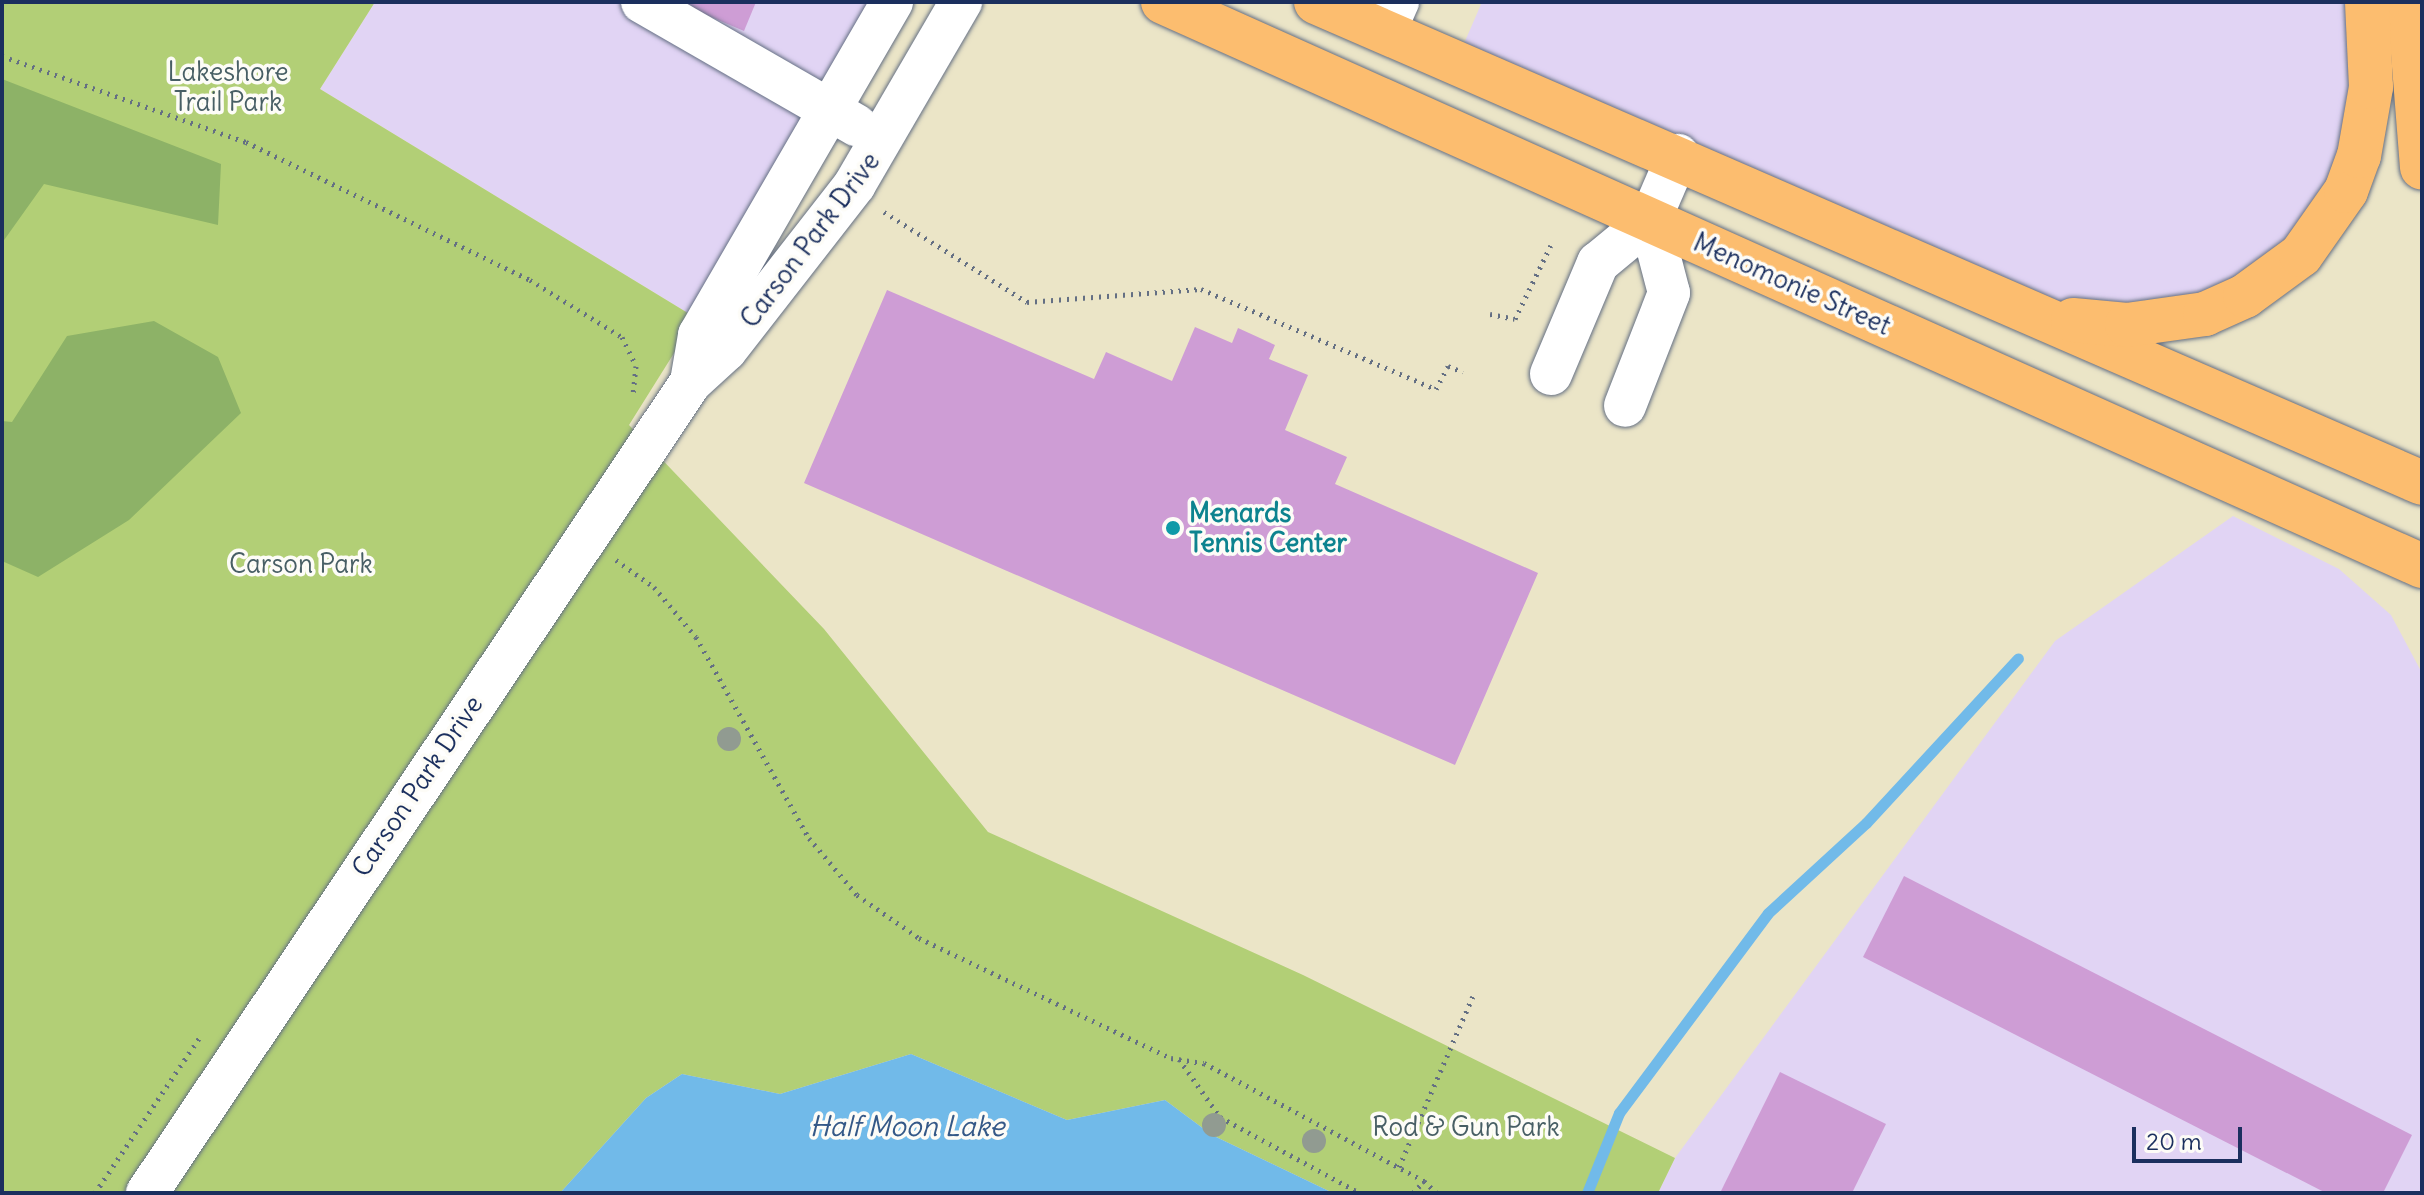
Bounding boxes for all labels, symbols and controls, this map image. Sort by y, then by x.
park label: Lakeshore Trail Park [167,56,289,118]
street label: Carson Park Drive [734,146,886,334]
street label: Menomonie Street [1689,227,1895,341]
place label: Menards Tennis Center [1189,497,1347,558]
marker: Menards Tennis Center [1164,519,1182,537]
park label: Carson Park [229,548,373,580]
street label: Carson Park Drive [345,690,489,882]
water label: Half Moon Lake [809,1109,1005,1143]
park label: Rod & Gun Park [1372,1111,1560,1143]
scale bar [2136,1111,2246,1161]
text: 20 m [2146,1126,2202,1156]

